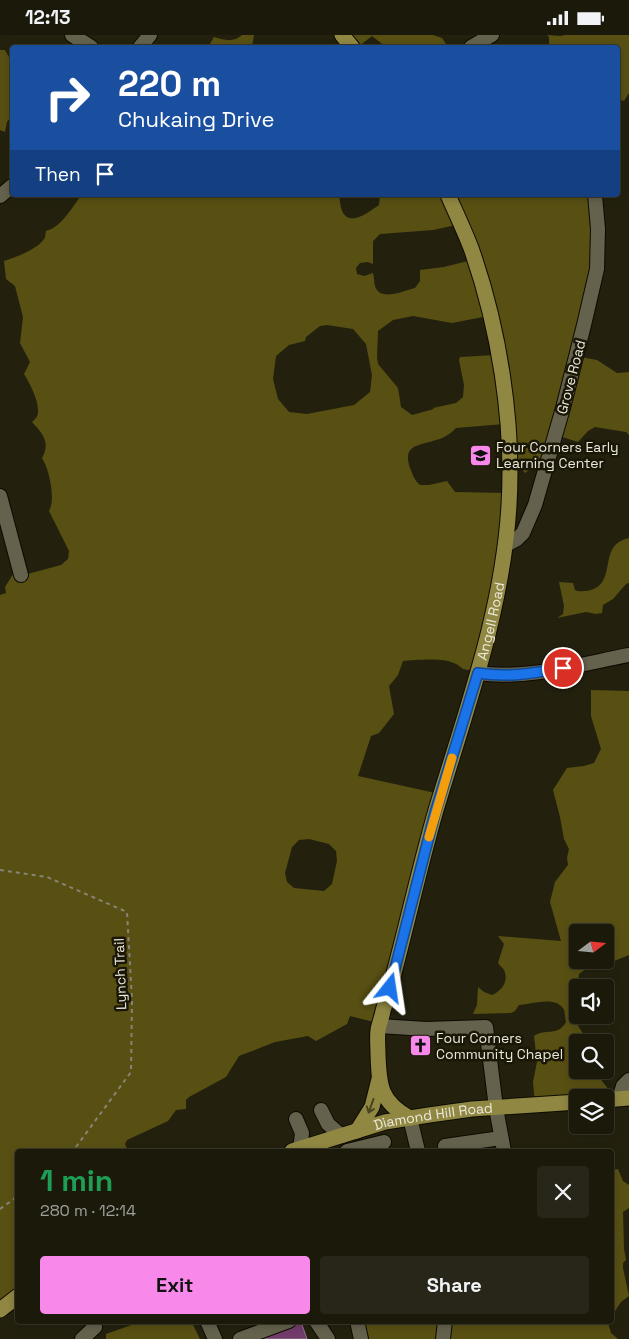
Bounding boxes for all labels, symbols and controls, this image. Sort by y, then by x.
text: 12:13 [25,5,71,30]
text: 220 m [118,62,221,106]
icon: right [35,65,100,130]
text: Chukaing Drive [118,105,275,133]
icon: arrive [91,160,119,188]
text: Then [35,162,81,187]
street label: Grove Road [552,338,590,416]
place label: Four Corners Early Learning Center [496,438,619,472]
school or university icon: Four Corners Early Learning Center [468,443,492,467]
street label: Angell Road [473,580,508,662]
pin [542,647,584,689]
icon: arrive [549,654,577,682]
north arrow [569,924,614,969]
map controls [569,924,614,1134]
street label: Lynch Trail [110,938,130,1010]
position arrow [363,961,415,1013]
button: sound [569,979,614,1024]
place label: Four Corners Community Chapel [436,1029,563,1063]
church icon: Four Corners Community Chapel [408,1034,432,1058]
button: search [569,1034,614,1079]
button: layers [569,1089,614,1134]
one-way arrow [366,1098,375,1113]
street label: Diamond Hill Road [371,1099,493,1134]
text: 1 min [40,1161,113,1200]
button: close [537,1166,589,1218]
text: 280 m · 12:14 [40,1200,136,1221]
button: Exit [40,1256,310,1314]
button: Share [320,1256,589,1314]

